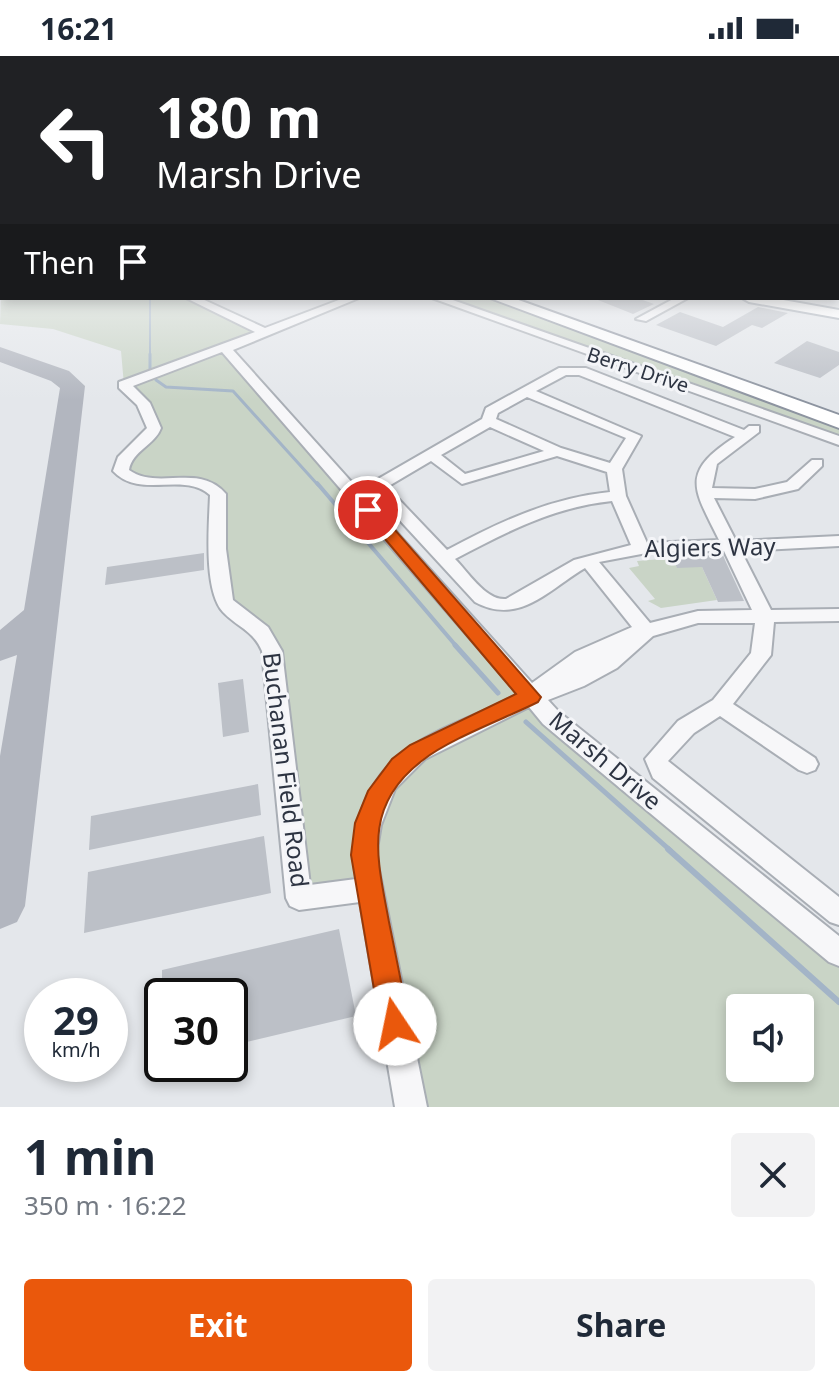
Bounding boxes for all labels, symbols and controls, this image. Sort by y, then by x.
text: 16:21 [40,8,117,49]
text: 180 m [156,78,321,154]
icon: left [24,88,128,192]
text: Marsh Drive [156,150,362,199]
icon: arrive [111,240,155,284]
text: Then [24,242,95,283]
street label: Berry Drive [584,340,693,399]
pin [334,476,402,544]
icon: arrive [346,488,390,532]
street label: Algiers Way [644,529,777,564]
street label: Buchanan Field Road [256,650,317,889]
street label: Marsh Drive [543,703,669,817]
speed limit sign: 30 [144,978,248,1082]
position arrow [353,982,437,1066]
text: 29 [53,992,99,1047]
map controls [726,994,814,1082]
button: sound [726,994,814,1082]
text: km/h [51,1036,101,1063]
text: 1 min [24,1124,156,1189]
button: close [731,1133,815,1217]
text: 350 m · 16:22 [24,1187,187,1223]
button: Exit [24,1279,412,1371]
button: Share [428,1279,815,1371]

